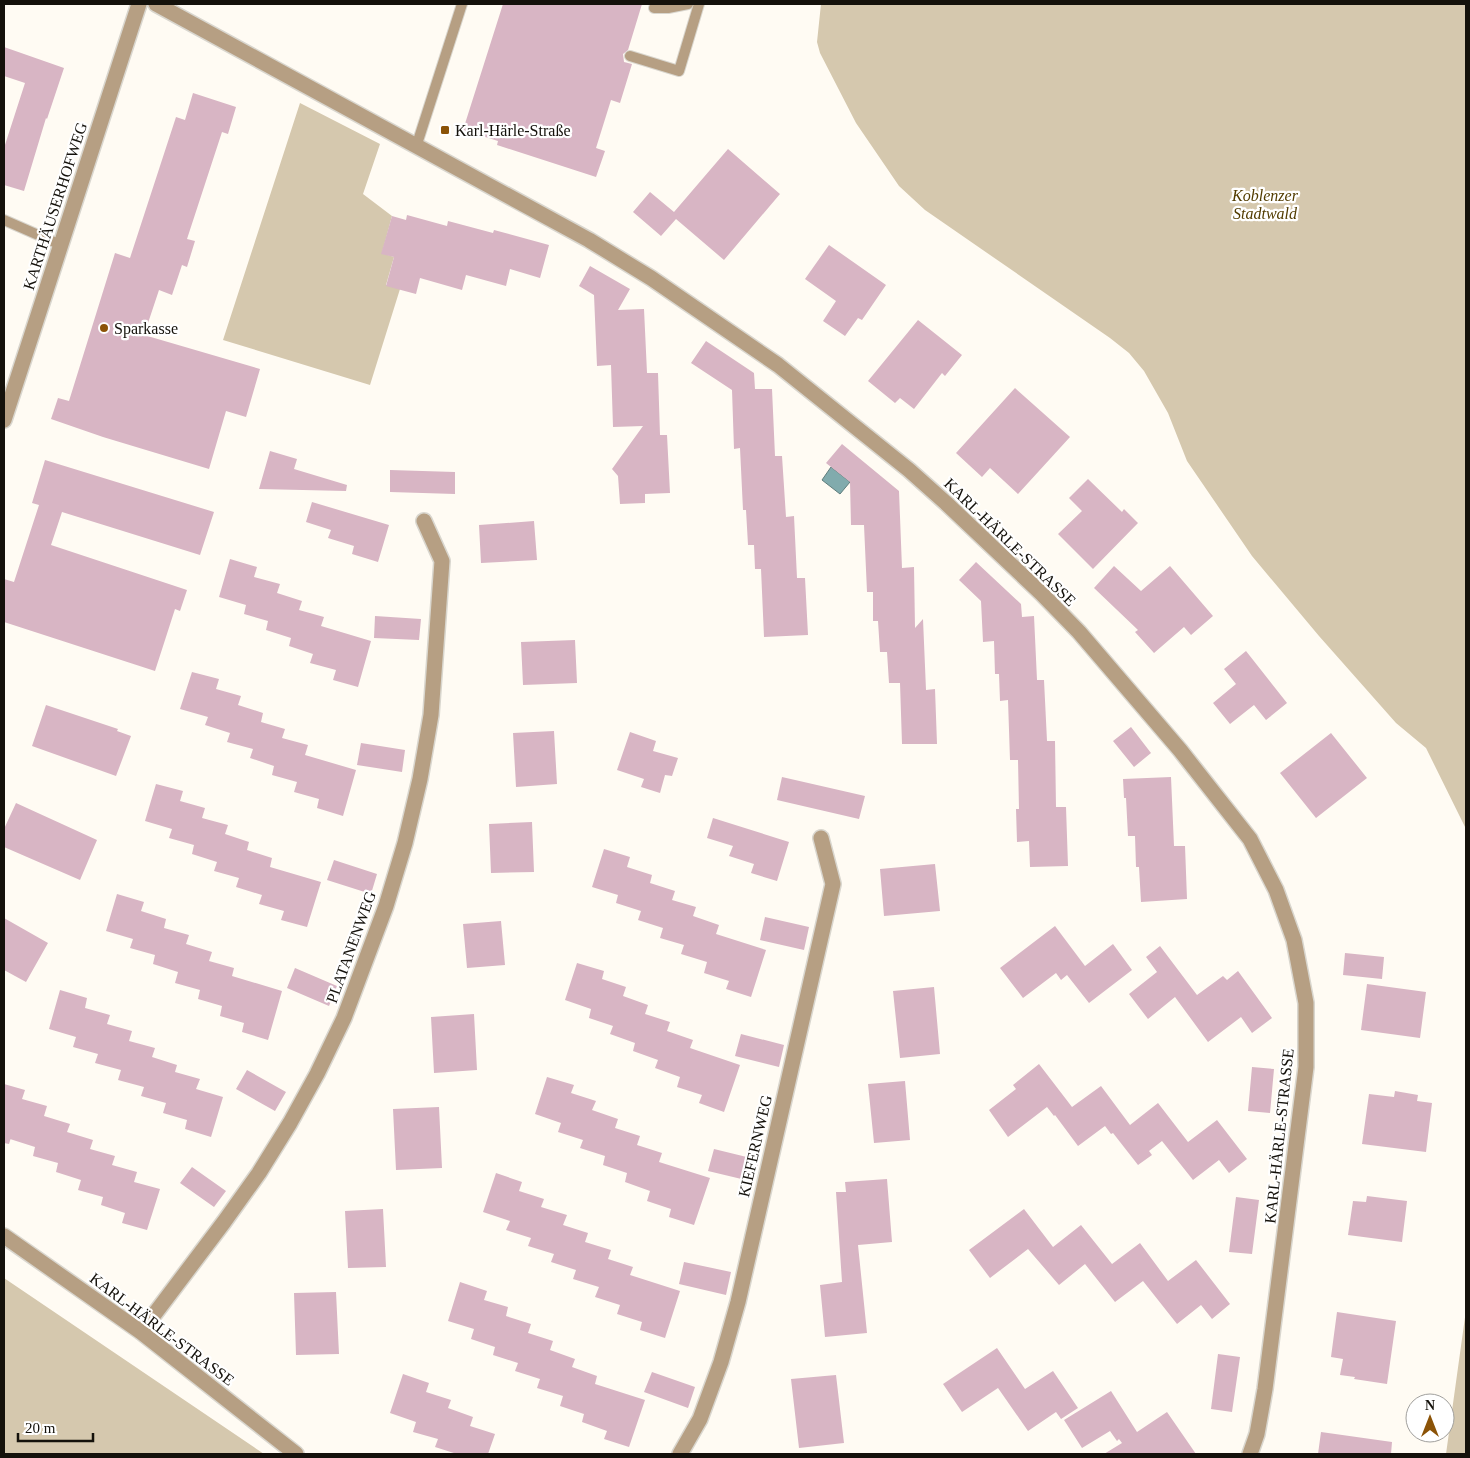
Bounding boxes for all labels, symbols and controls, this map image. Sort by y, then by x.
street label: KARTHÄUSERHOFWEG [20,120,90,292]
place label: Karl-Härle-Straße [455,122,571,139]
marker: Karl-Härle-Straße [439,124,451,136]
park label: Koblenzer Stadtwald [1231,187,1299,222]
place label: Sparkasse [114,320,178,338]
marker: Sparkasse [98,322,110,334]
street label: KARL-HÄRLE-STRASSE [941,475,1079,609]
street label: PLATANENWEG [323,888,379,1005]
street label: KARL-HÄRLE-STRASSE [1261,1048,1297,1224]
street label: KIEFERNWEG [735,1093,775,1199]
street label: KARL-HÄRLE-STRASSE [87,1269,237,1389]
north arrow [1405,1393,1455,1443]
text: N [1425,1398,1435,1413]
scale bar [18,1410,92,1442]
text: 20 m [25,1420,56,1436]

